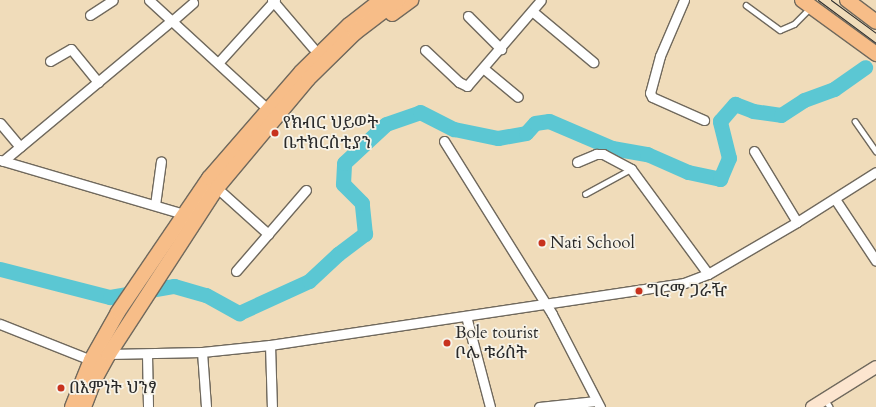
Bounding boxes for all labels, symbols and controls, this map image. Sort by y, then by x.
place label: የክብር ህይወት ቤተክርስቲያን [283,113,378,153]
marker: የክብር ህይወት ቤተክርስቲያን [270,128,280,138]
place label: Nati School [550,233,635,253]
marker: Nati School [537,238,547,248]
place label: ግርማ ጋራዥ [647,281,727,301]
marker: ግርማ ጋራዥ [634,286,644,296]
place label: Bole tourist ቦሌ ቱሪስት [455,323,538,363]
marker: Bole tourist ቦሌ ቱሪስት [442,338,452,348]
place label: በእምነት ህንፃ [69,378,156,398]
marker: በእምነት ህንፃ [56,383,66,393]

